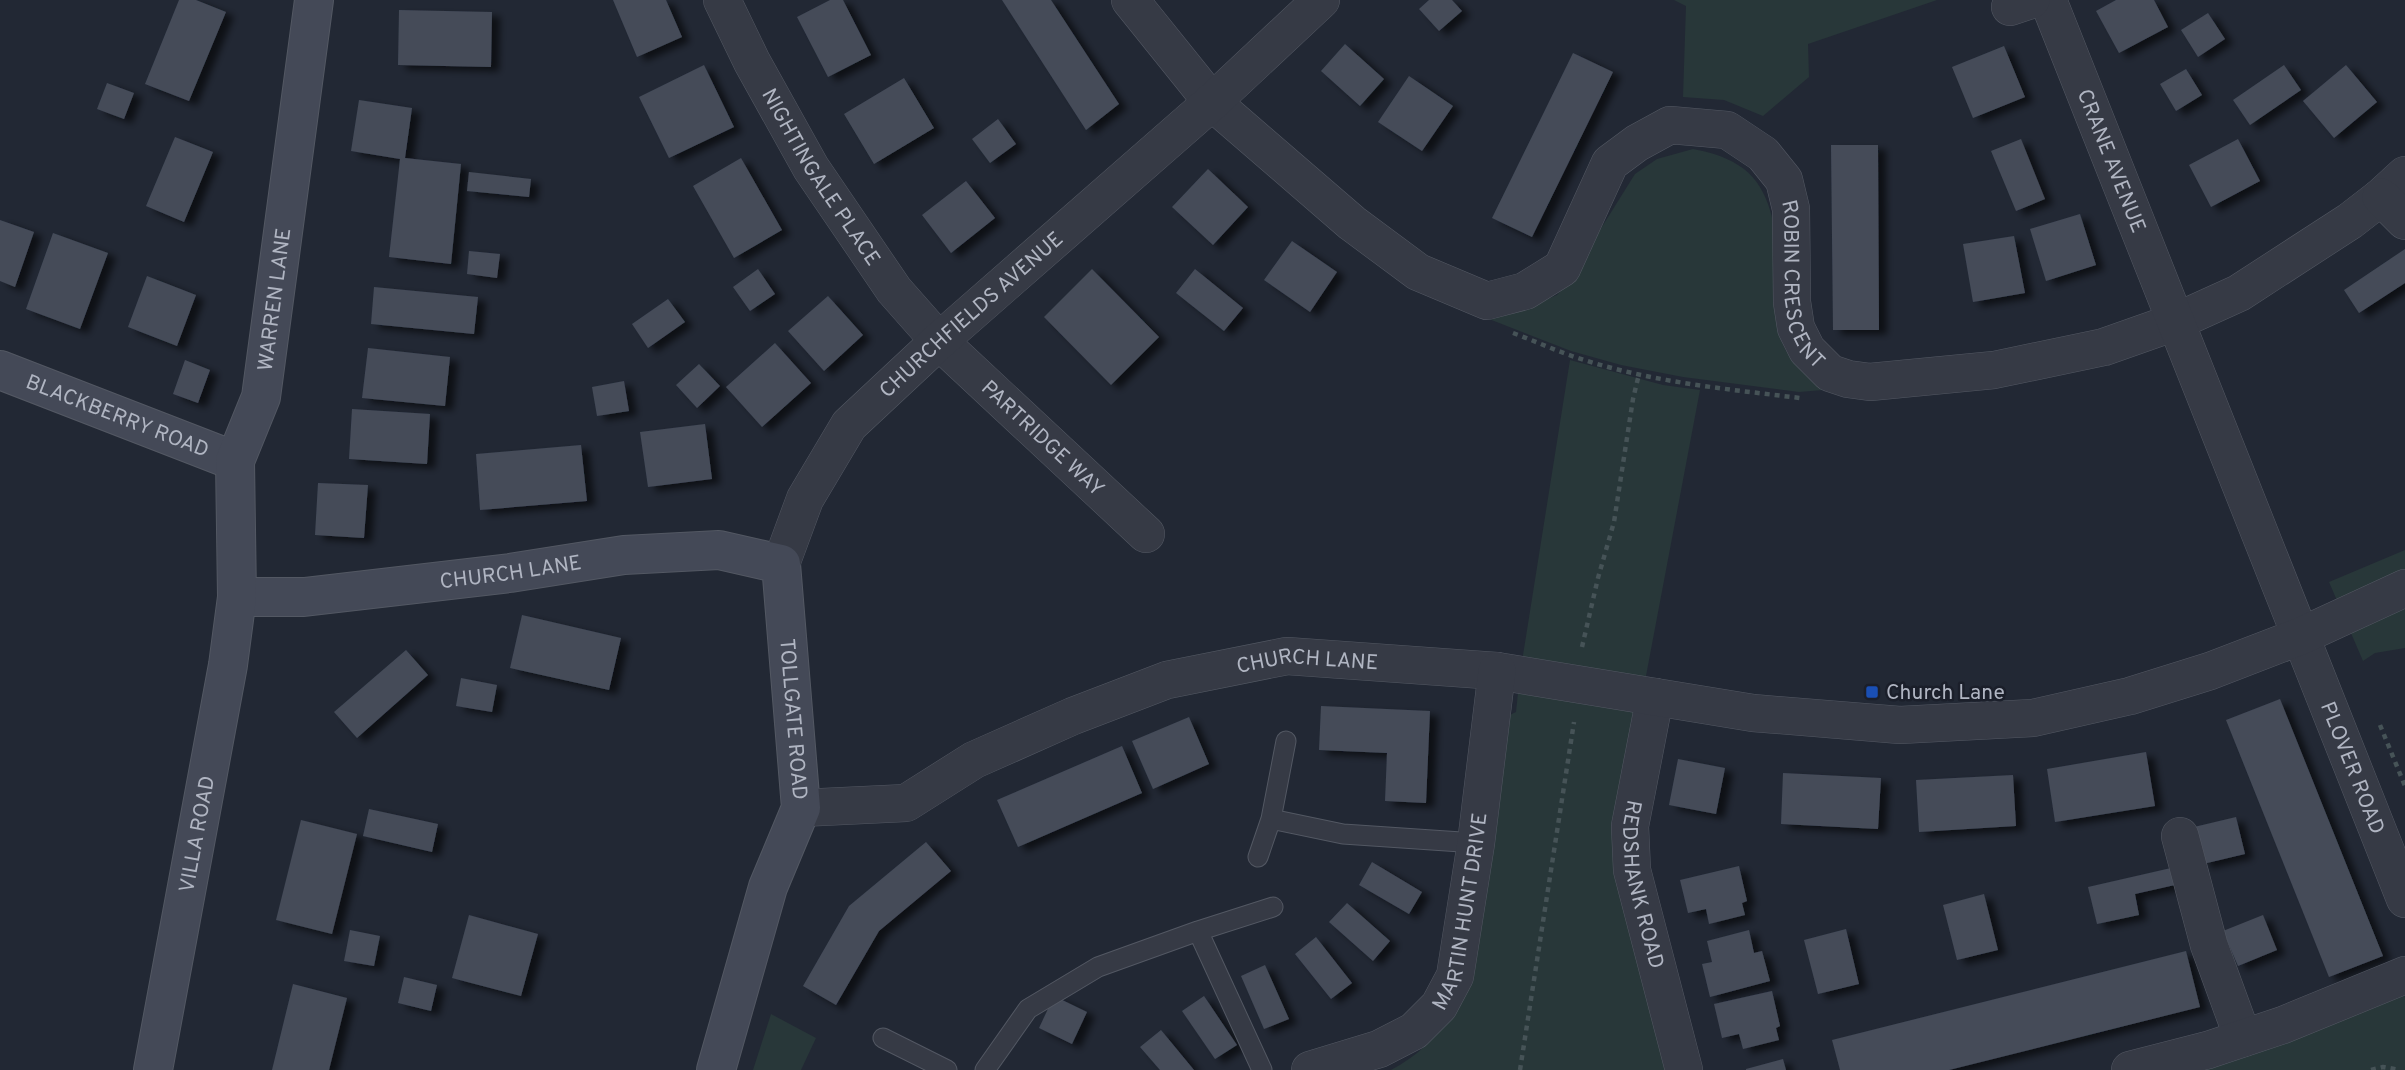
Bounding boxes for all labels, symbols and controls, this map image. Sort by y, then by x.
street label: NIGHTINGALE PLACE [754,84,886,272]
street label: CRANE AVENUE [2070,86,2151,237]
street label: ROBIN CRESCENT [1774,197,1830,375]
street label: WARREN LANE [253,226,298,373]
street label: CHURCHFIELDS AVENUE [874,226,1069,405]
street label: BLACKBERRY ROAD [22,369,212,465]
street label: PARTRIDGE WAY [975,375,1109,503]
street label: CHURCH LANE [438,550,583,596]
street label: TOLLGATE ROAD [772,637,812,801]
street label: CHURCH LANE [1234,643,1379,681]
place label: Church Lane [1886,680,2005,707]
marker: Church Lane [1864,684,1880,700]
street label: PLOVER ROAD [2313,698,2390,838]
street label: VILLA ROAD [174,774,222,895]
street label: REDSHANK ROAD [1615,797,1669,972]
street label: MARTIN HUNT DRIVE [1427,811,1495,1016]

